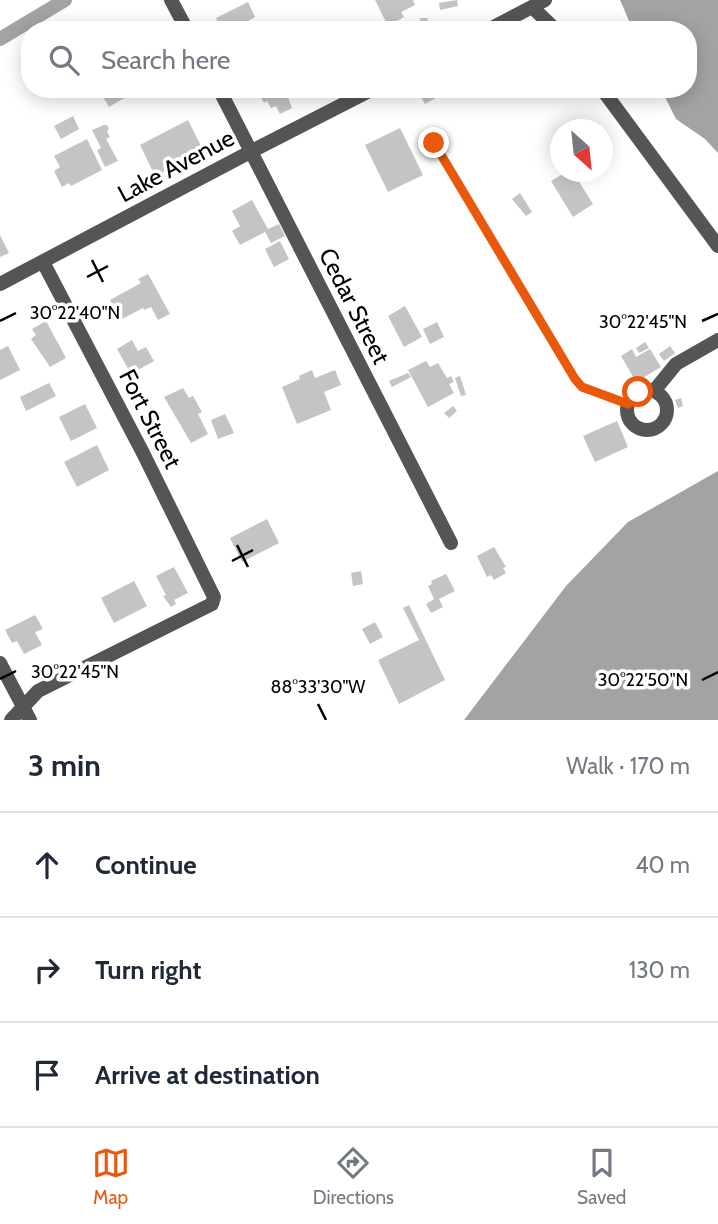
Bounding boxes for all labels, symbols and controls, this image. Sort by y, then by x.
search box [21,21,697,98]
icon: search [45,41,83,79]
text: Search here [101,44,230,76]
north arrow [550,119,613,182]
street label: Lake Avenue [113,123,239,208]
route end [418,127,449,158]
street label: Cedar Street [313,243,396,369]
text: 30°22'40"N [30,302,120,324]
text: 30°22'45"N [599,311,687,333]
street label: Fort Street [113,364,188,473]
route start [622,376,653,407]
text: 30°22'45"N [31,661,119,683]
text: 30°22'50"N [598,669,688,691]
text: 88°33'30"W [271,676,365,698]
text: 3 min [28,747,101,784]
text: Walk · 170 m [566,752,690,780]
icon: ahead [28,846,66,884]
text: Continue [95,849,197,881]
text: 40 m [635,851,690,879]
icon: right [28,951,66,989]
text: Turn right [95,954,201,986]
text: 130 m [629,956,690,984]
icon: arrive [28,1056,66,1094]
text: Arrive at destination [95,1059,320,1091]
tab: Map [92,1144,130,1209]
tab: Directions [313,1144,394,1209]
tab: Saved [577,1144,626,1209]

